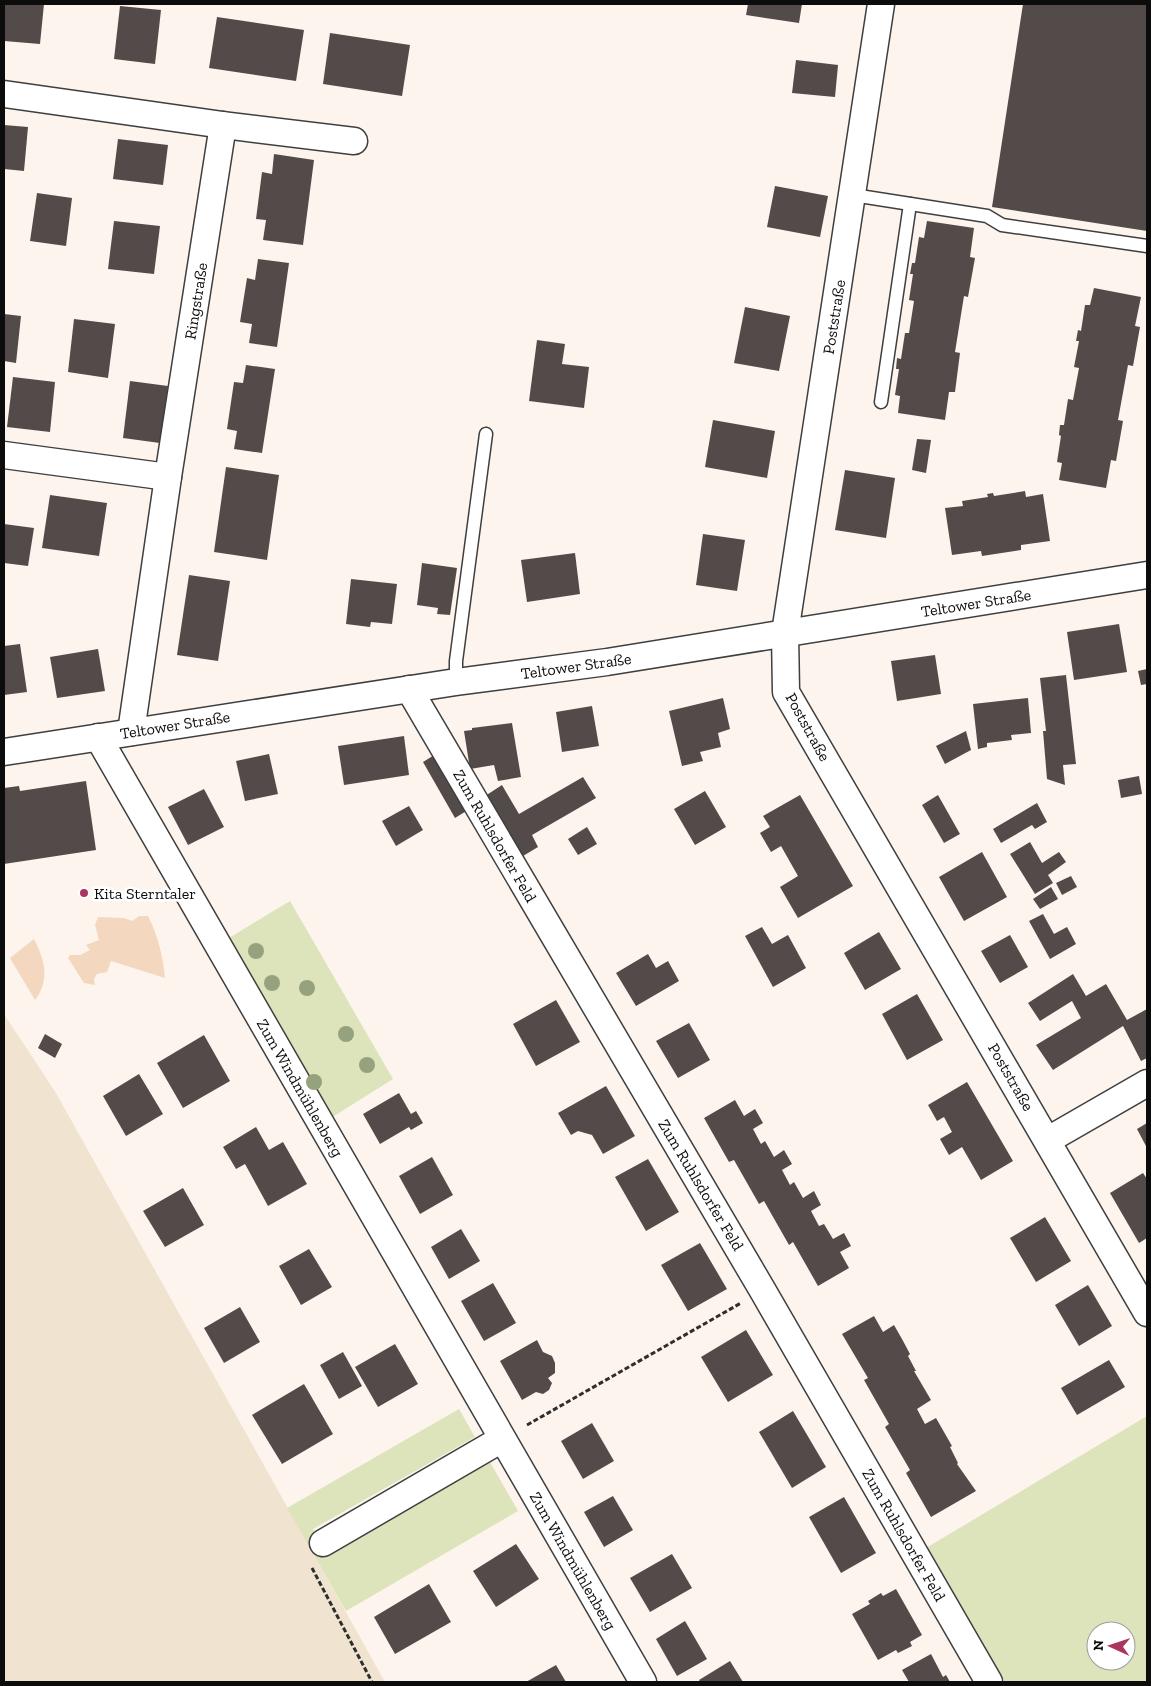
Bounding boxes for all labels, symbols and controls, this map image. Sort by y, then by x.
street label: Ringstraße [181,261,211,341]
street label: Poststraße [819,278,849,356]
street label: Teltower Straße [920,585,1032,621]
street label: Teltower Straße [520,649,632,683]
street label: Poststraße [781,689,835,765]
street label: Teltower Straße [119,707,231,743]
street label: Zum Ruhlsdorfer Feld [449,766,541,906]
place label: Kita Sterntaler [94,884,196,903]
marker: Kita Sterntaler [78,887,90,899]
street label: Zum Windmühlenberg [253,1016,347,1161]
street label: Poststraße [984,1040,1038,1114]
street label: Zum Ruhlsdorfer Feld [654,1116,748,1254]
street label: Zum Ruhlsdorfer Feld [858,1465,950,1605]
street label: Zum Windmühlenberg [526,1489,620,1634]
north arrow [1086,1621,1136,1671]
text: N [1090,1639,1107,1651]

